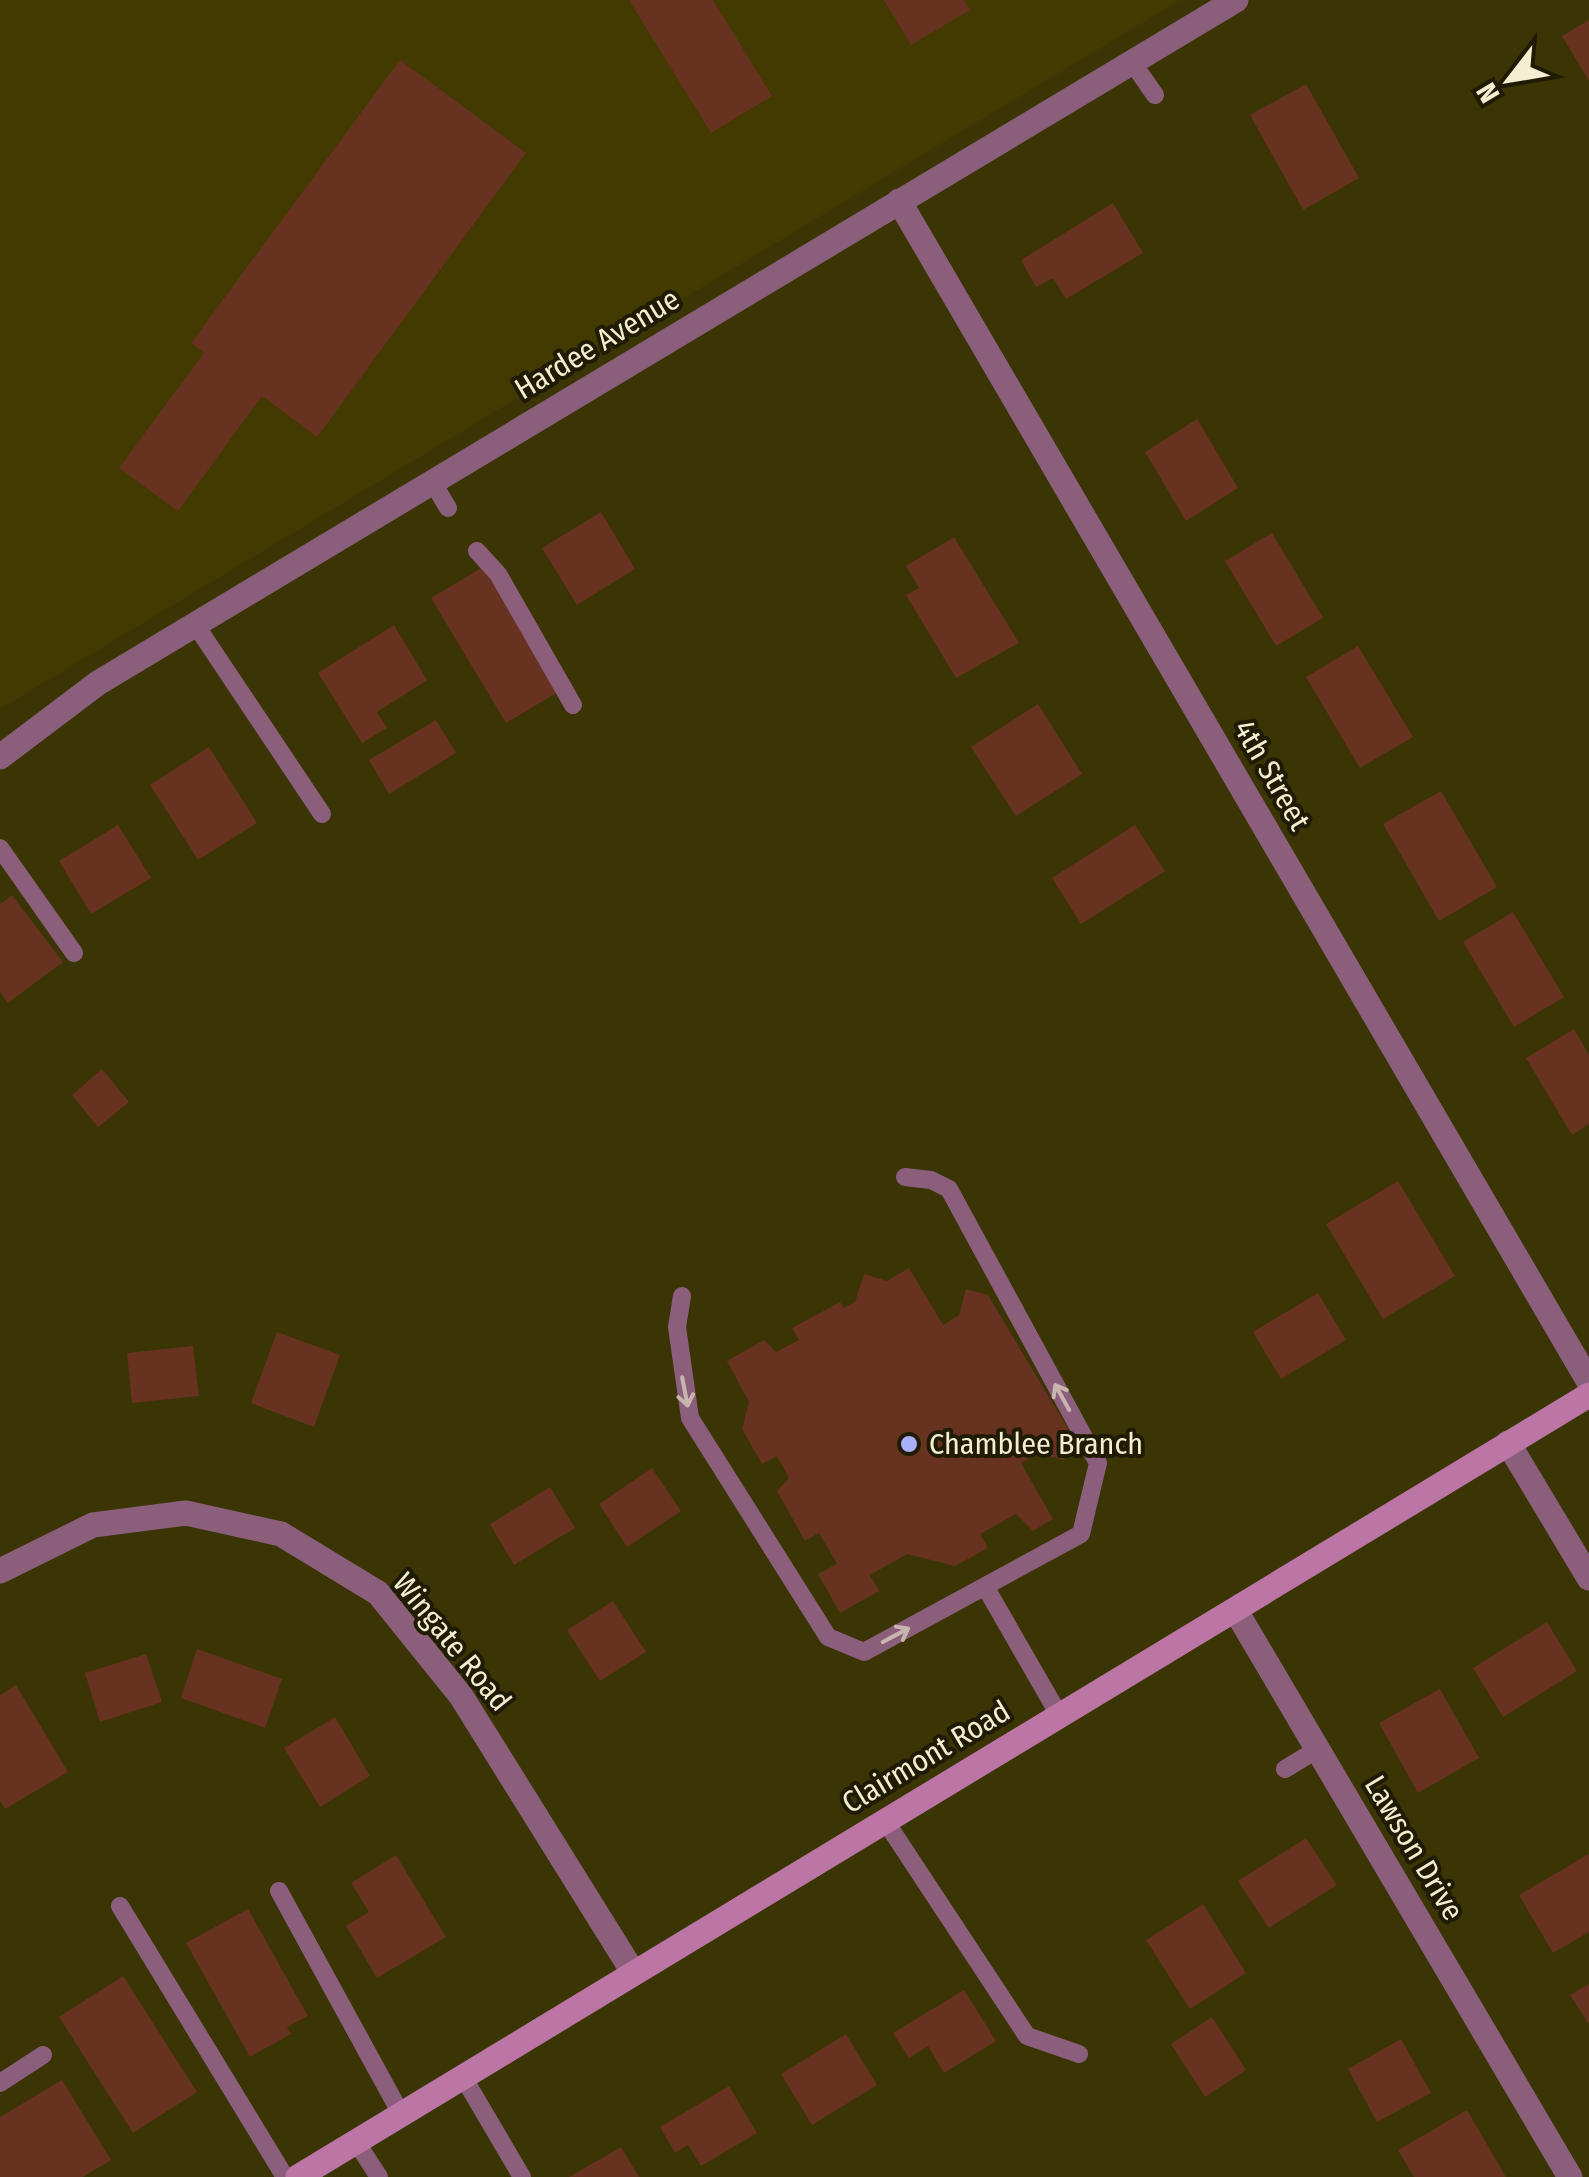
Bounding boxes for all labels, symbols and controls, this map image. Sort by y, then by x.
north arrow [1459,30,1559,130]
text: N [1470,77,1506,108]
street label: Hardee Avenue [508,281,686,407]
street label: 4th Street [1226,714,1318,837]
one-way arrow [677,1375,696,1407]
one-way arrow [1052,1382,1072,1412]
place label: Chamblee Branch [929,1426,1143,1462]
marker: Chamblee Branch [898,1433,920,1455]
street label: Wingate Road [385,1566,519,1718]
one-way arrow [880,1625,910,1644]
street label: Clairmont Road [836,1693,1016,1821]
street label: Lawson Drive [1357,1769,1471,1927]

